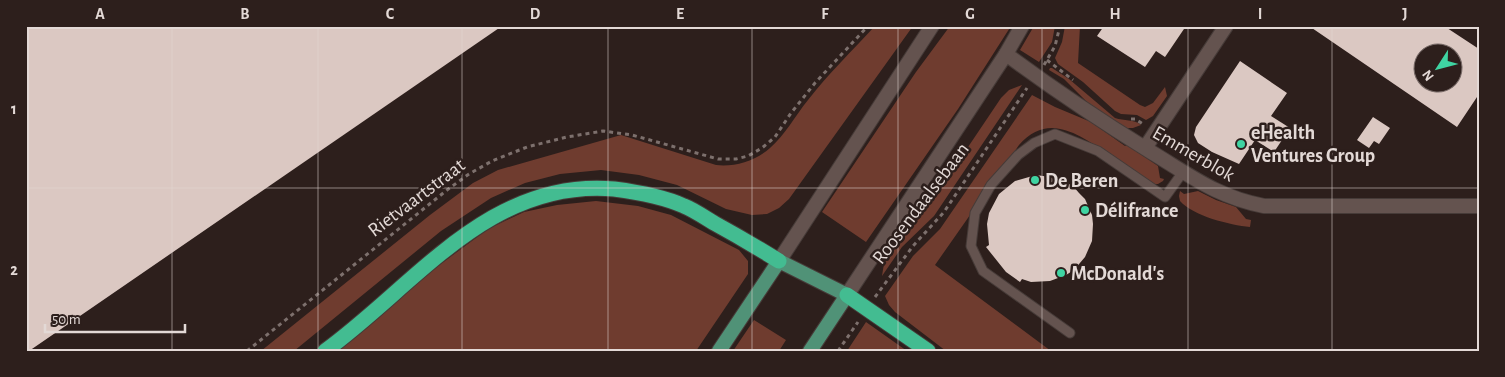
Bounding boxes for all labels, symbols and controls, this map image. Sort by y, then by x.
text: A [95,6,105,22]
text: B [240,6,250,22]
text: C [386,6,395,22]
text: D [530,6,541,22]
text: E [676,6,684,22]
text: F [821,6,829,22]
text: G [965,6,975,22]
text: H [1109,6,1121,22]
text: I [1258,6,1262,22]
text: J [1402,6,1408,22]
north arrow [1412,42,1462,92]
text: N [1420,67,1437,83]
text: 1 [11,101,17,117]
street label: Emmerblok [1149,122,1238,185]
place label: eHealth Ventures Group [1251,123,1375,166]
marker: eHealth Ventures Group [1235,138,1247,150]
street label: Roosendaalsebaan [869,139,973,268]
street label: Rietvaartstraat [364,155,469,241]
place label: De Beren [1045,171,1118,191]
marker: De Beren [1029,174,1041,186]
place label: Délifrance [1095,201,1178,221]
marker: Délifrance [1079,204,1091,216]
text: 2 [10,262,18,278]
place label: McDonald's [1071,264,1164,284]
marker: McDonald's [1055,267,1067,279]
scale bar [45,302,185,334]
text: 50 m [52,312,81,327]

